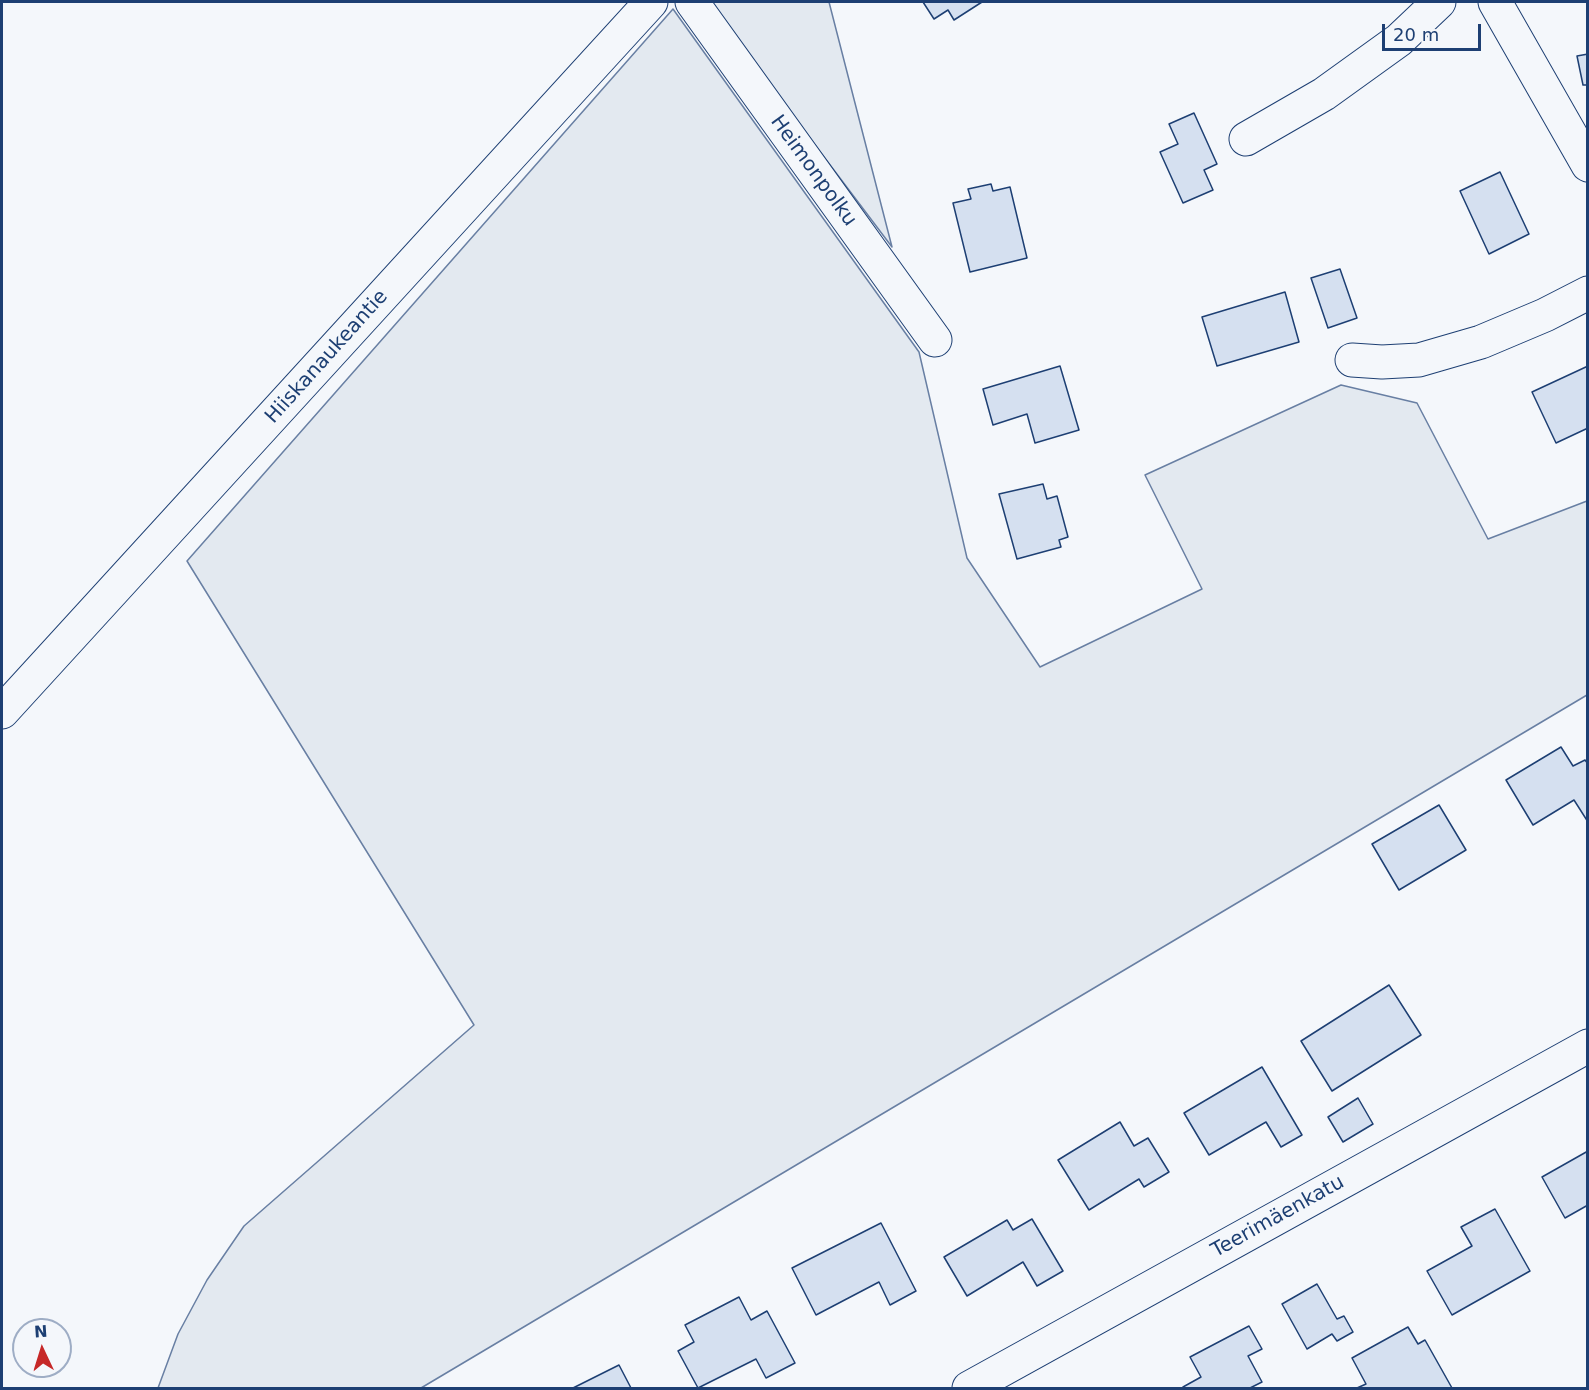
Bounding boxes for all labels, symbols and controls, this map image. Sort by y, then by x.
scale bar [1385,12,1484,50]
text: 20 m [1393,24,1439,45]
street label: Heimonpolku [765,111,861,231]
street label: Hiiskanaukeantie [261,285,393,429]
street label: Teerimäenkatu [1207,1171,1349,1263]
north arrow [12,1318,72,1378]
text: N [33,1322,48,1341]

